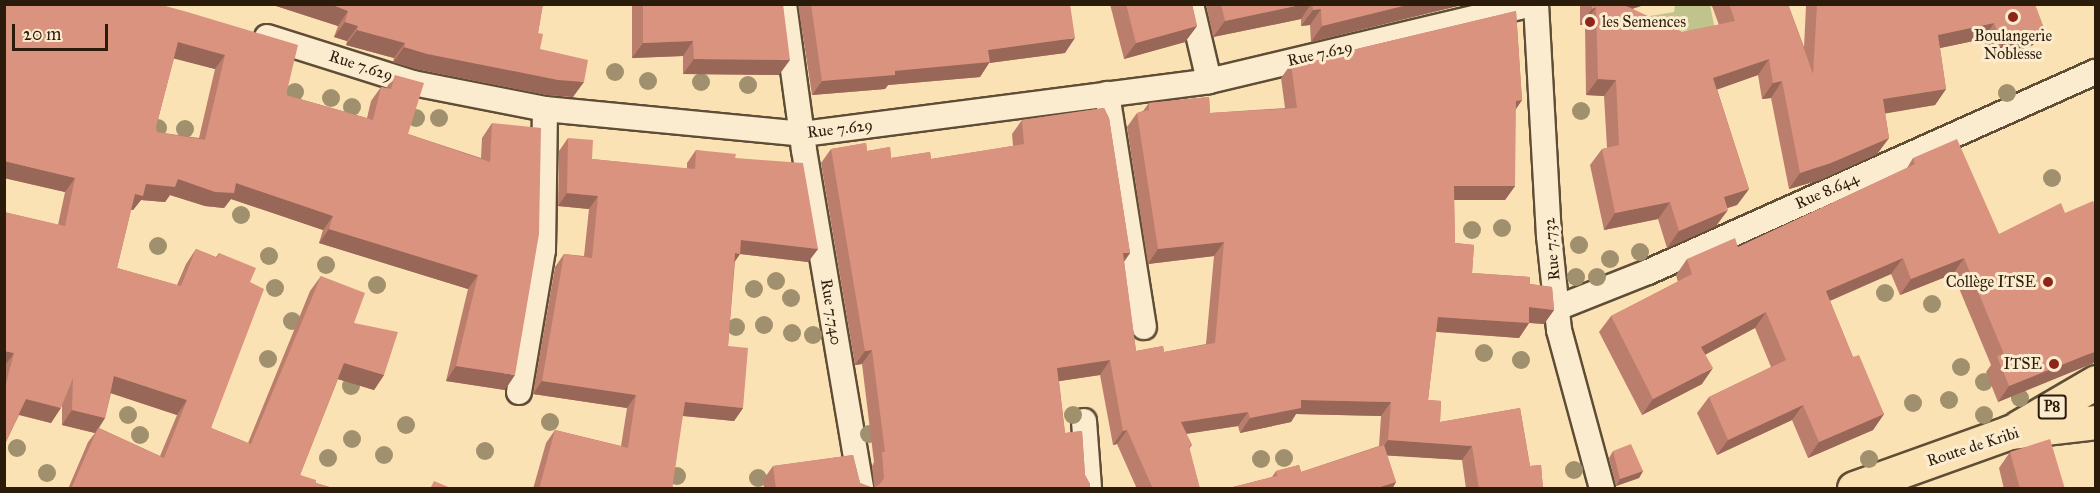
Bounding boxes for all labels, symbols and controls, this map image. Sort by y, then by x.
marker: Boulangerie Noblesse [2006,10,2020,24]
scale bar [15,12,111,50]
place label: les Semences [1602,12,1686,32]
marker: les Semences [1583,15,1597,29]
text: 20 m [23,23,61,45]
place label: Boulangerie Noblesse [1974,26,2052,64]
street label: Rue 7.629 [1286,37,1354,71]
street label: Rue 7.629 [327,47,395,85]
street label: Rue 7.629 [806,115,874,143]
street label: Rue 8.644 [1792,168,1862,214]
street label: Rue 7.732 [1540,217,1564,281]
place label: Collège ITSE [1946,272,2036,292]
marker: Collège ITSE [2041,275,2055,289]
street label: Rue 7.740 [816,277,846,347]
place label: ITSE [2004,354,2042,374]
marker: ITSE [2047,357,2061,371]
road number: P8 [2037,395,2067,419]
street label: Route de Kribi [1925,423,2021,471]

